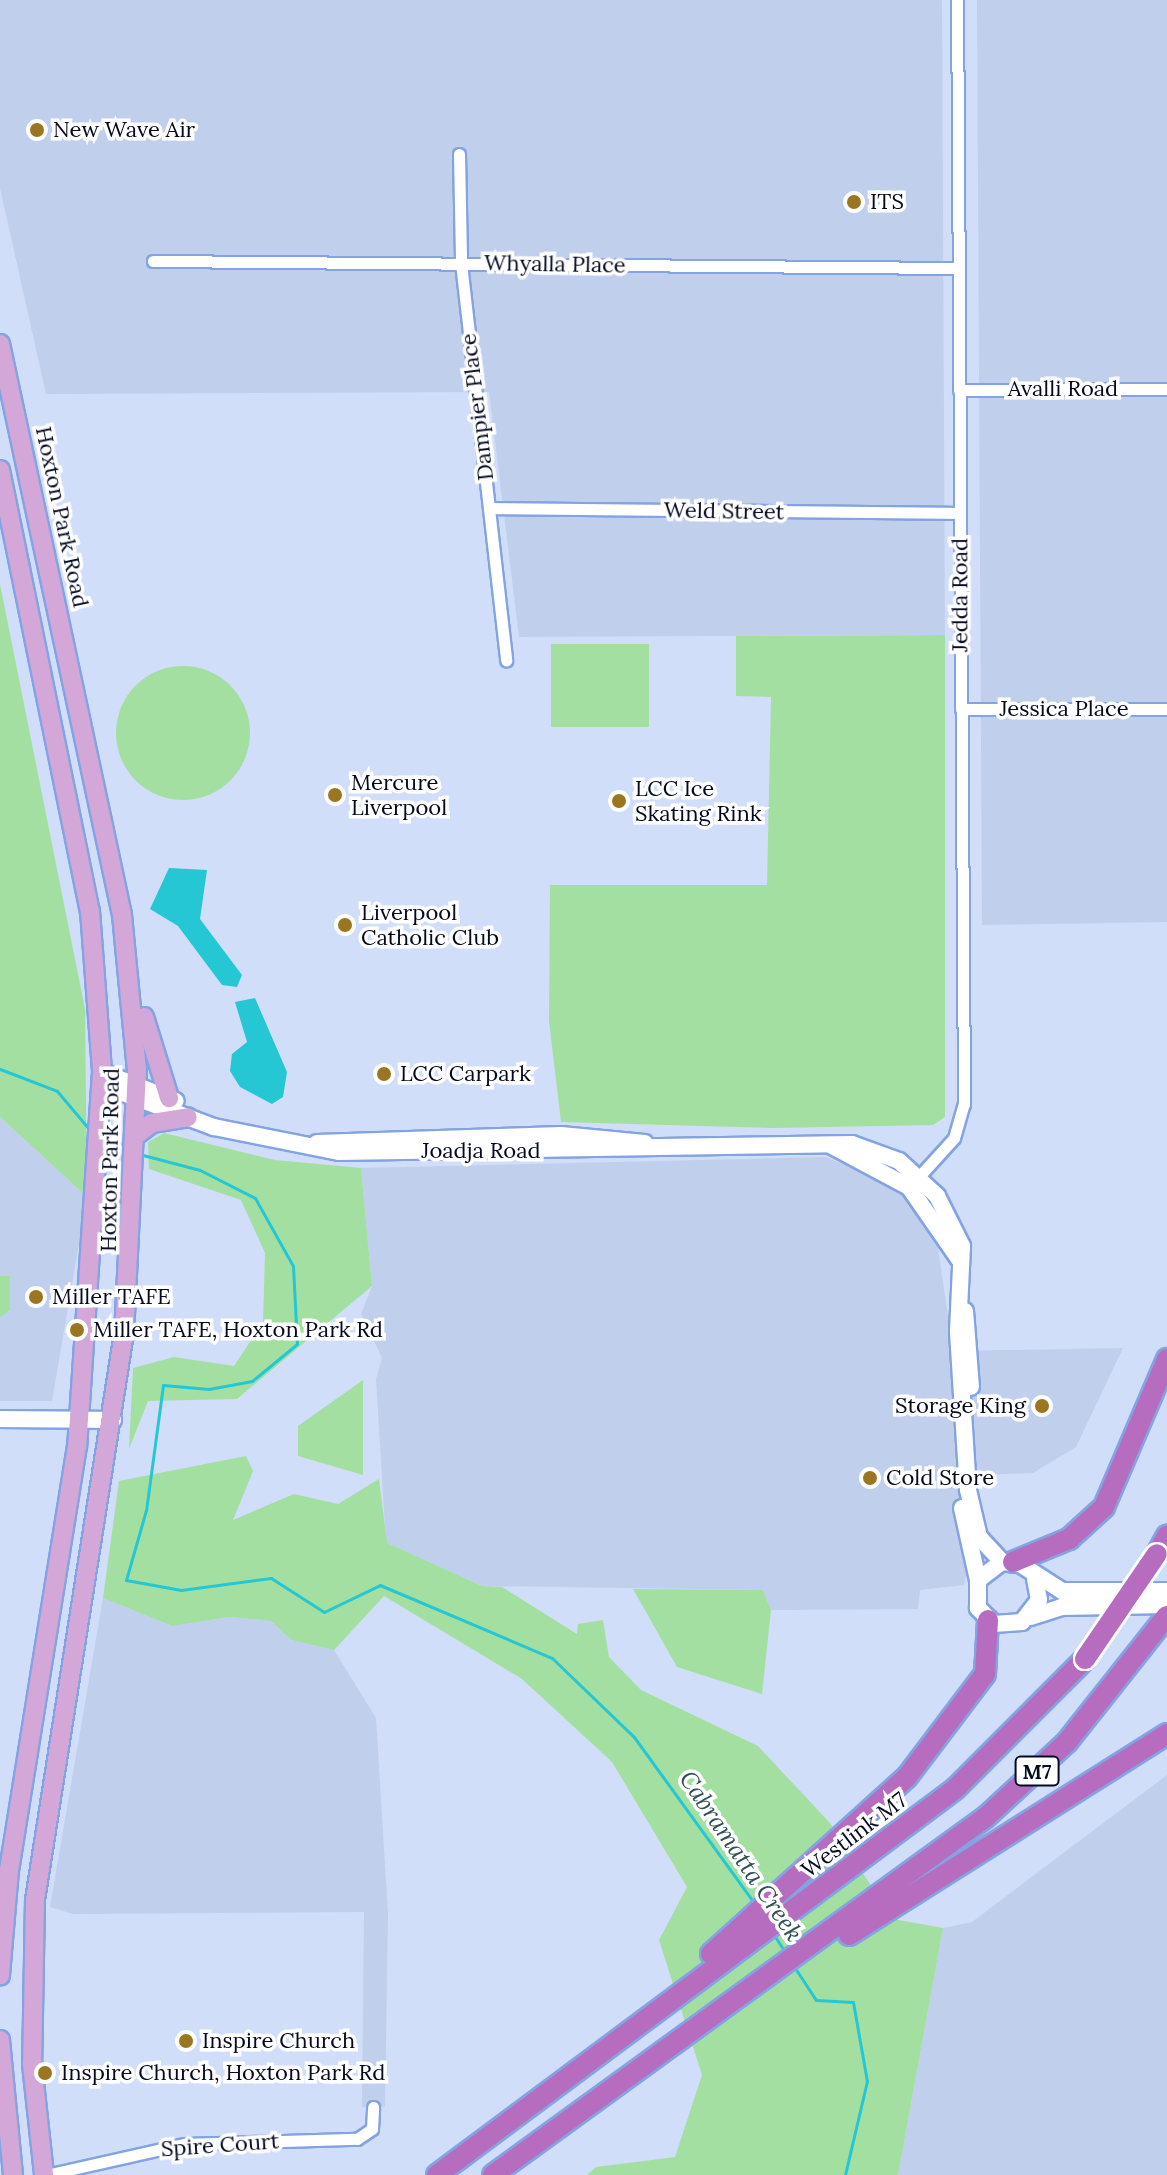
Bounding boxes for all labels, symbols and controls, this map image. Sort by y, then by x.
place label: New Wave Air [53,117,195,143]
marker: New Wave Air [28,121,46,139]
place label: ITS [870,189,904,215]
marker: ITS [845,193,863,211]
street label: Whyalla Place [484,250,626,278]
street label: Dampier Place [455,332,499,482]
street label: Avalli Road [1008,376,1118,402]
street label: Hoxton Park Road [30,424,94,610]
street label: Weld Street [664,497,784,525]
street label: Jedda Road [947,538,973,652]
street label: Jessica Place [999,696,1129,722]
place label: Mercure Liverpool [351,769,447,820]
place label: LCC Ice Skating Rink [635,775,762,826]
marker: Mercure Liverpool [326,786,344,804]
marker: LCC Ice Skating Rink [610,792,628,810]
place label: Liverpool Catholic Club [361,899,499,950]
marker: Liverpool Catholic Club [336,916,354,934]
place label: LCC Carpark [400,1061,531,1087]
marker: LCC Carpark [375,1065,393,1083]
street label: Hoxton Park Road [95,1068,125,1252]
street label: Joadja Road [421,1138,541,1164]
place label: Miller TAFE [52,1284,171,1310]
marker: Miller TAFE [27,1288,45,1306]
place label: Miller TAFE, Hoxton Park Rd [93,1317,383,1343]
marker: Miller TAFE, Hoxton Park Rd [68,1321,86,1339]
place label: Storage King [895,1393,1026,1419]
marker: Storage King [1033,1397,1051,1415]
place label: Cold Store [886,1465,994,1491]
marker: Cold Store [861,1469,879,1487]
road number: M7 [1013,1755,1061,1787]
water label: Cabramatta Creek [673,1765,809,1947]
street label: Westlink M7 [796,1787,912,1883]
place label: Inspire Church [202,2028,355,2054]
marker: Inspire Church [177,2032,195,2050]
place label: Inspire Church, Hoxton Park Rd [61,2060,385,2086]
marker: Inspire Church, Hoxton Park Rd [36,2064,54,2082]
street label: Spire Court [160,2128,280,2162]

